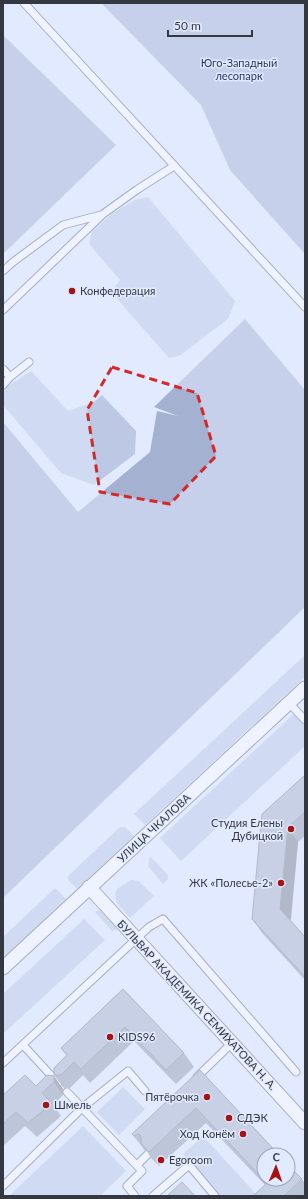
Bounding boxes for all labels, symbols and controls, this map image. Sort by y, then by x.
scale bar [168,12,252,38]
text: 50 m [174,18,201,33]
park label: Юго-Западный лесопарк [201,56,277,82]
place label: Конфедерация [80,284,155,297]
marker: Конфедерация [67,286,77,296]
street label: УЛИЦА ЧКАЛОВА [115,790,193,865]
place label: Студия Елены Дубицкой [211,816,283,842]
marker: Студия Елены Дубицкой [286,824,296,834]
place label: ЖК «Полесье-2» [189,876,273,889]
marker: ЖК «Полесье-2» [276,878,286,888]
street label: БУЛЬВАР АКАДЕМИКА СЕМИХАТОВА Н. А. [115,917,280,1092]
place label: KIDS96 [118,1030,155,1043]
marker: KIDS96 [105,1032,115,1042]
place label: Пятёрочка [145,1090,199,1103]
marker: Пятёрочка [202,1092,212,1102]
place label: Шмель [54,1098,91,1111]
marker: Шмель [41,1100,51,1110]
place label: СДЭК [237,1111,268,1124]
marker: СДЭК [224,1113,234,1123]
place label: Ход Конём [180,1127,235,1140]
marker: Ход Конём [238,1129,248,1139]
north arrow [256,1147,296,1187]
text: С [273,1150,281,1163]
place label: Egoroom [169,1153,212,1166]
marker: Egoroom [156,1155,166,1165]

